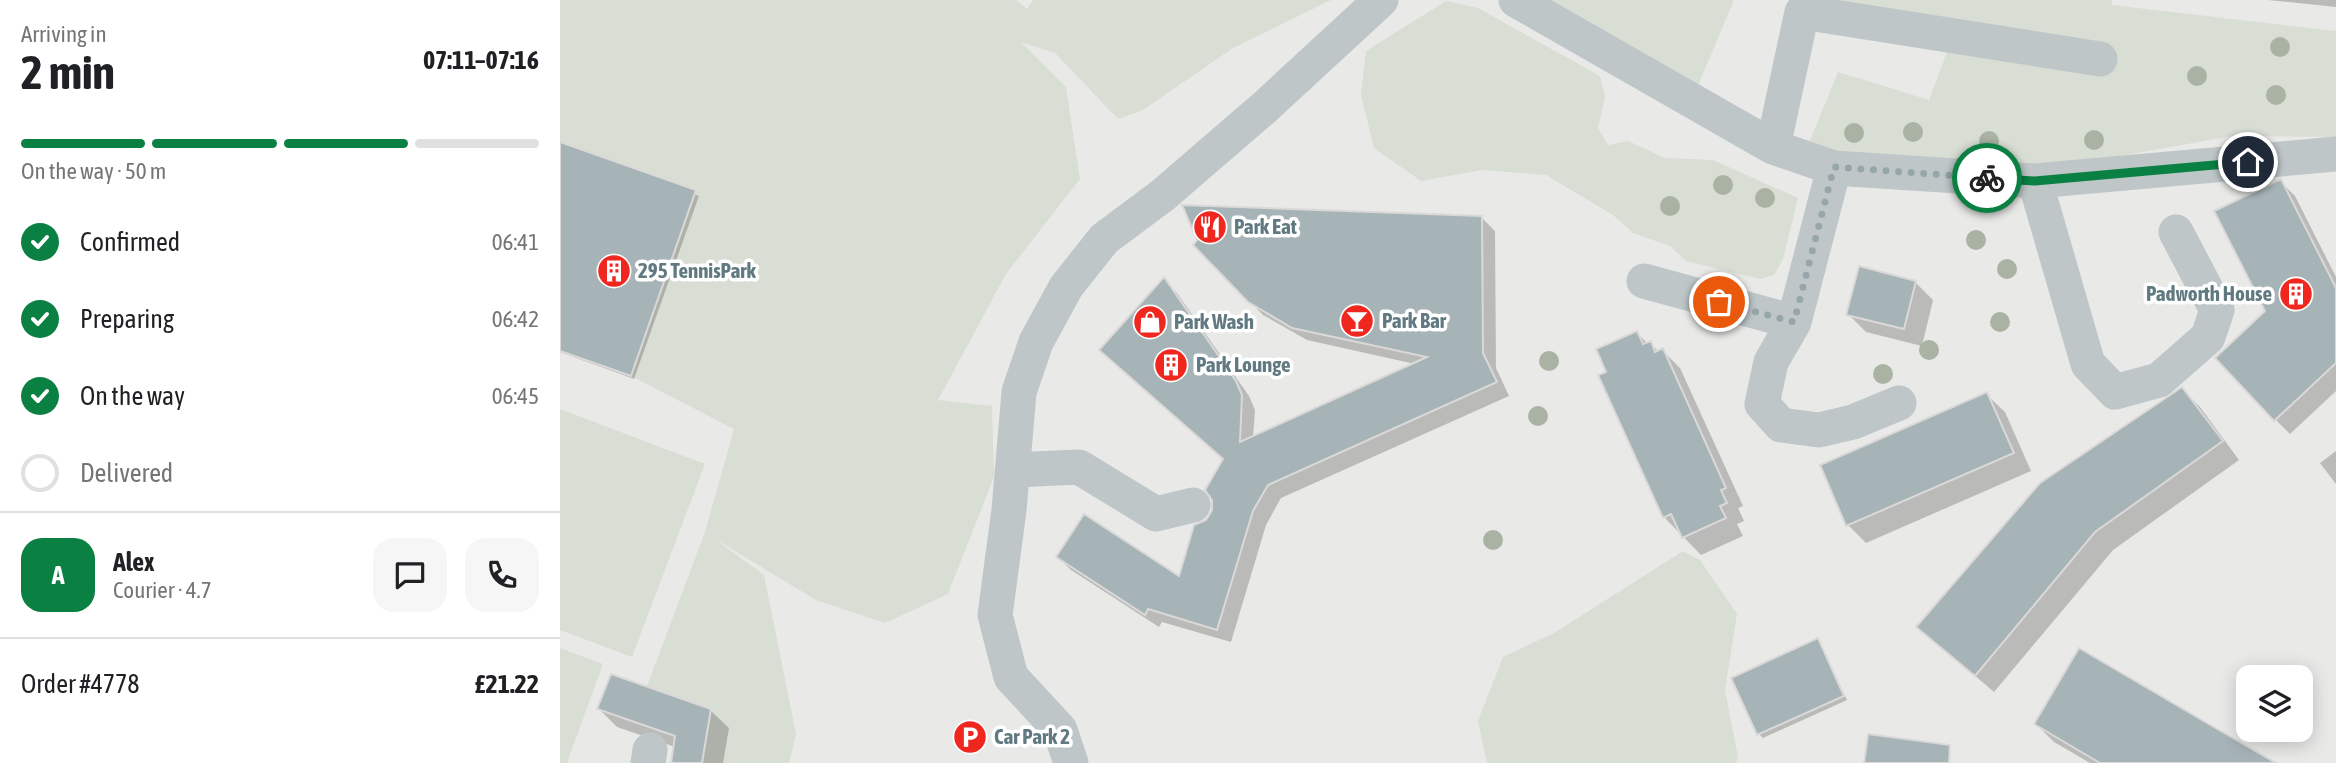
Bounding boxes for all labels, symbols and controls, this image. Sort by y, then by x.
text: Arriving in [21,21,107,47]
text: 07:11–07:16 [423,45,539,75]
text: 2 min [21,46,115,99]
pin [2218,132,2278,192]
courier [1952,143,2022,213]
icon: home [2229,143,2267,181]
text: On the way · 50 m [21,158,166,184]
icon: bike [1968,159,2006,197]
restaurant icon: Park Eat [1191,208,1229,246]
place label: Park Eat [1234,214,1297,238]
icon: check [21,223,59,261]
text: Confirmed [80,227,180,257]
text: 06:41 [492,229,539,255]
building icon: 295 TennisPark [595,252,633,290]
place label: 295 TennisPark [638,258,756,282]
pin [1689,272,1749,332]
building icon: Padworth House [2277,275,2315,313]
place label: Padworth House [2146,281,2272,305]
icon: bag [1700,283,1738,321]
icon: check [21,300,59,338]
bar icon: Park Bar [1338,302,1376,340]
shop icon: Park Wash [1131,303,1169,341]
text: Preparing [80,304,174,334]
text: 06:42 [492,306,539,332]
place label: Park Bar [1382,308,1447,332]
place label: Park Wash [1174,309,1254,333]
building icon: Park Lounge [1152,346,1190,384]
place label: Park Lounge [1196,352,1290,376]
icon: check [21,377,59,415]
text: On the way [80,381,185,411]
text: 06:45 [492,383,539,409]
text: Delivered [80,458,173,488]
button: chat [373,538,447,612]
button: phone [465,538,539,612]
text: Alex [113,547,154,577]
text: A [52,560,64,590]
text: Courier · 4.7 [113,577,212,603]
map controls [2236,665,2313,742]
button: layers [2236,665,2313,742]
text: Order #4778 [21,669,140,699]
text: £21.22 [475,669,539,699]
parking icon: Car Park 2 [951,718,989,756]
place label: Car Park 2 [994,724,1070,748]

